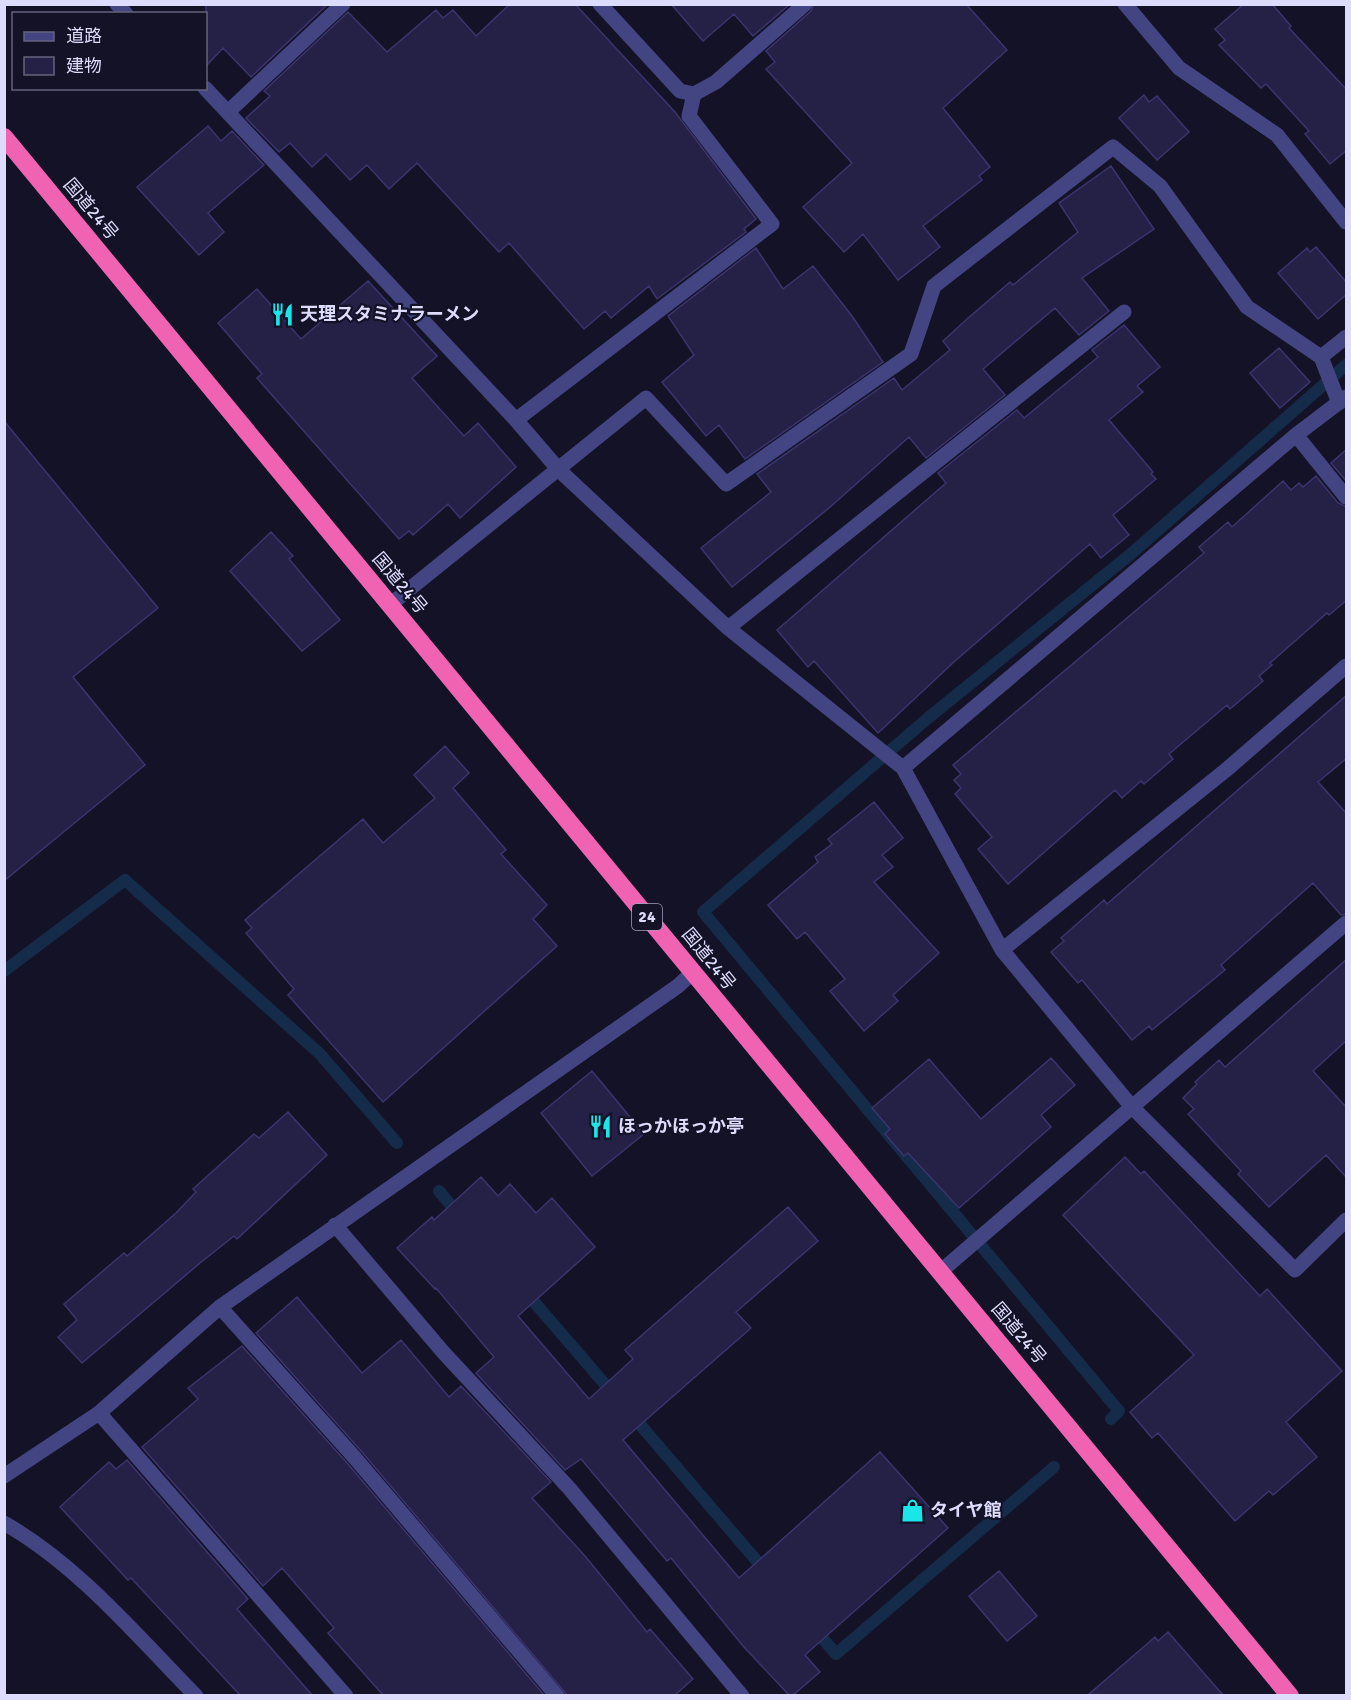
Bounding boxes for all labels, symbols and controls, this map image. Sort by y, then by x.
legend [12,12,207,90]
text: 道路 [66,25,102,47]
text: 建物 [66,55,102,77]
street label: 国道24号 [59,174,123,244]
restaurant icon: 天理スタミナラーメン [269,301,295,327]
place label: 天理スタミナラーメン [300,303,479,325]
street label: 国道24号 [368,548,432,618]
road number: 24 [632,904,662,930]
street label: 国道24号 [677,924,741,994]
restaurant icon: ほっかほっか亭 [587,1113,613,1139]
place label: ほっかほっか亭 [618,1115,744,1137]
street label: 国道24号 [987,1298,1051,1368]
shop icon: タイヤ館 [899,1497,925,1523]
place label: タイヤ館 [930,1499,1001,1521]

